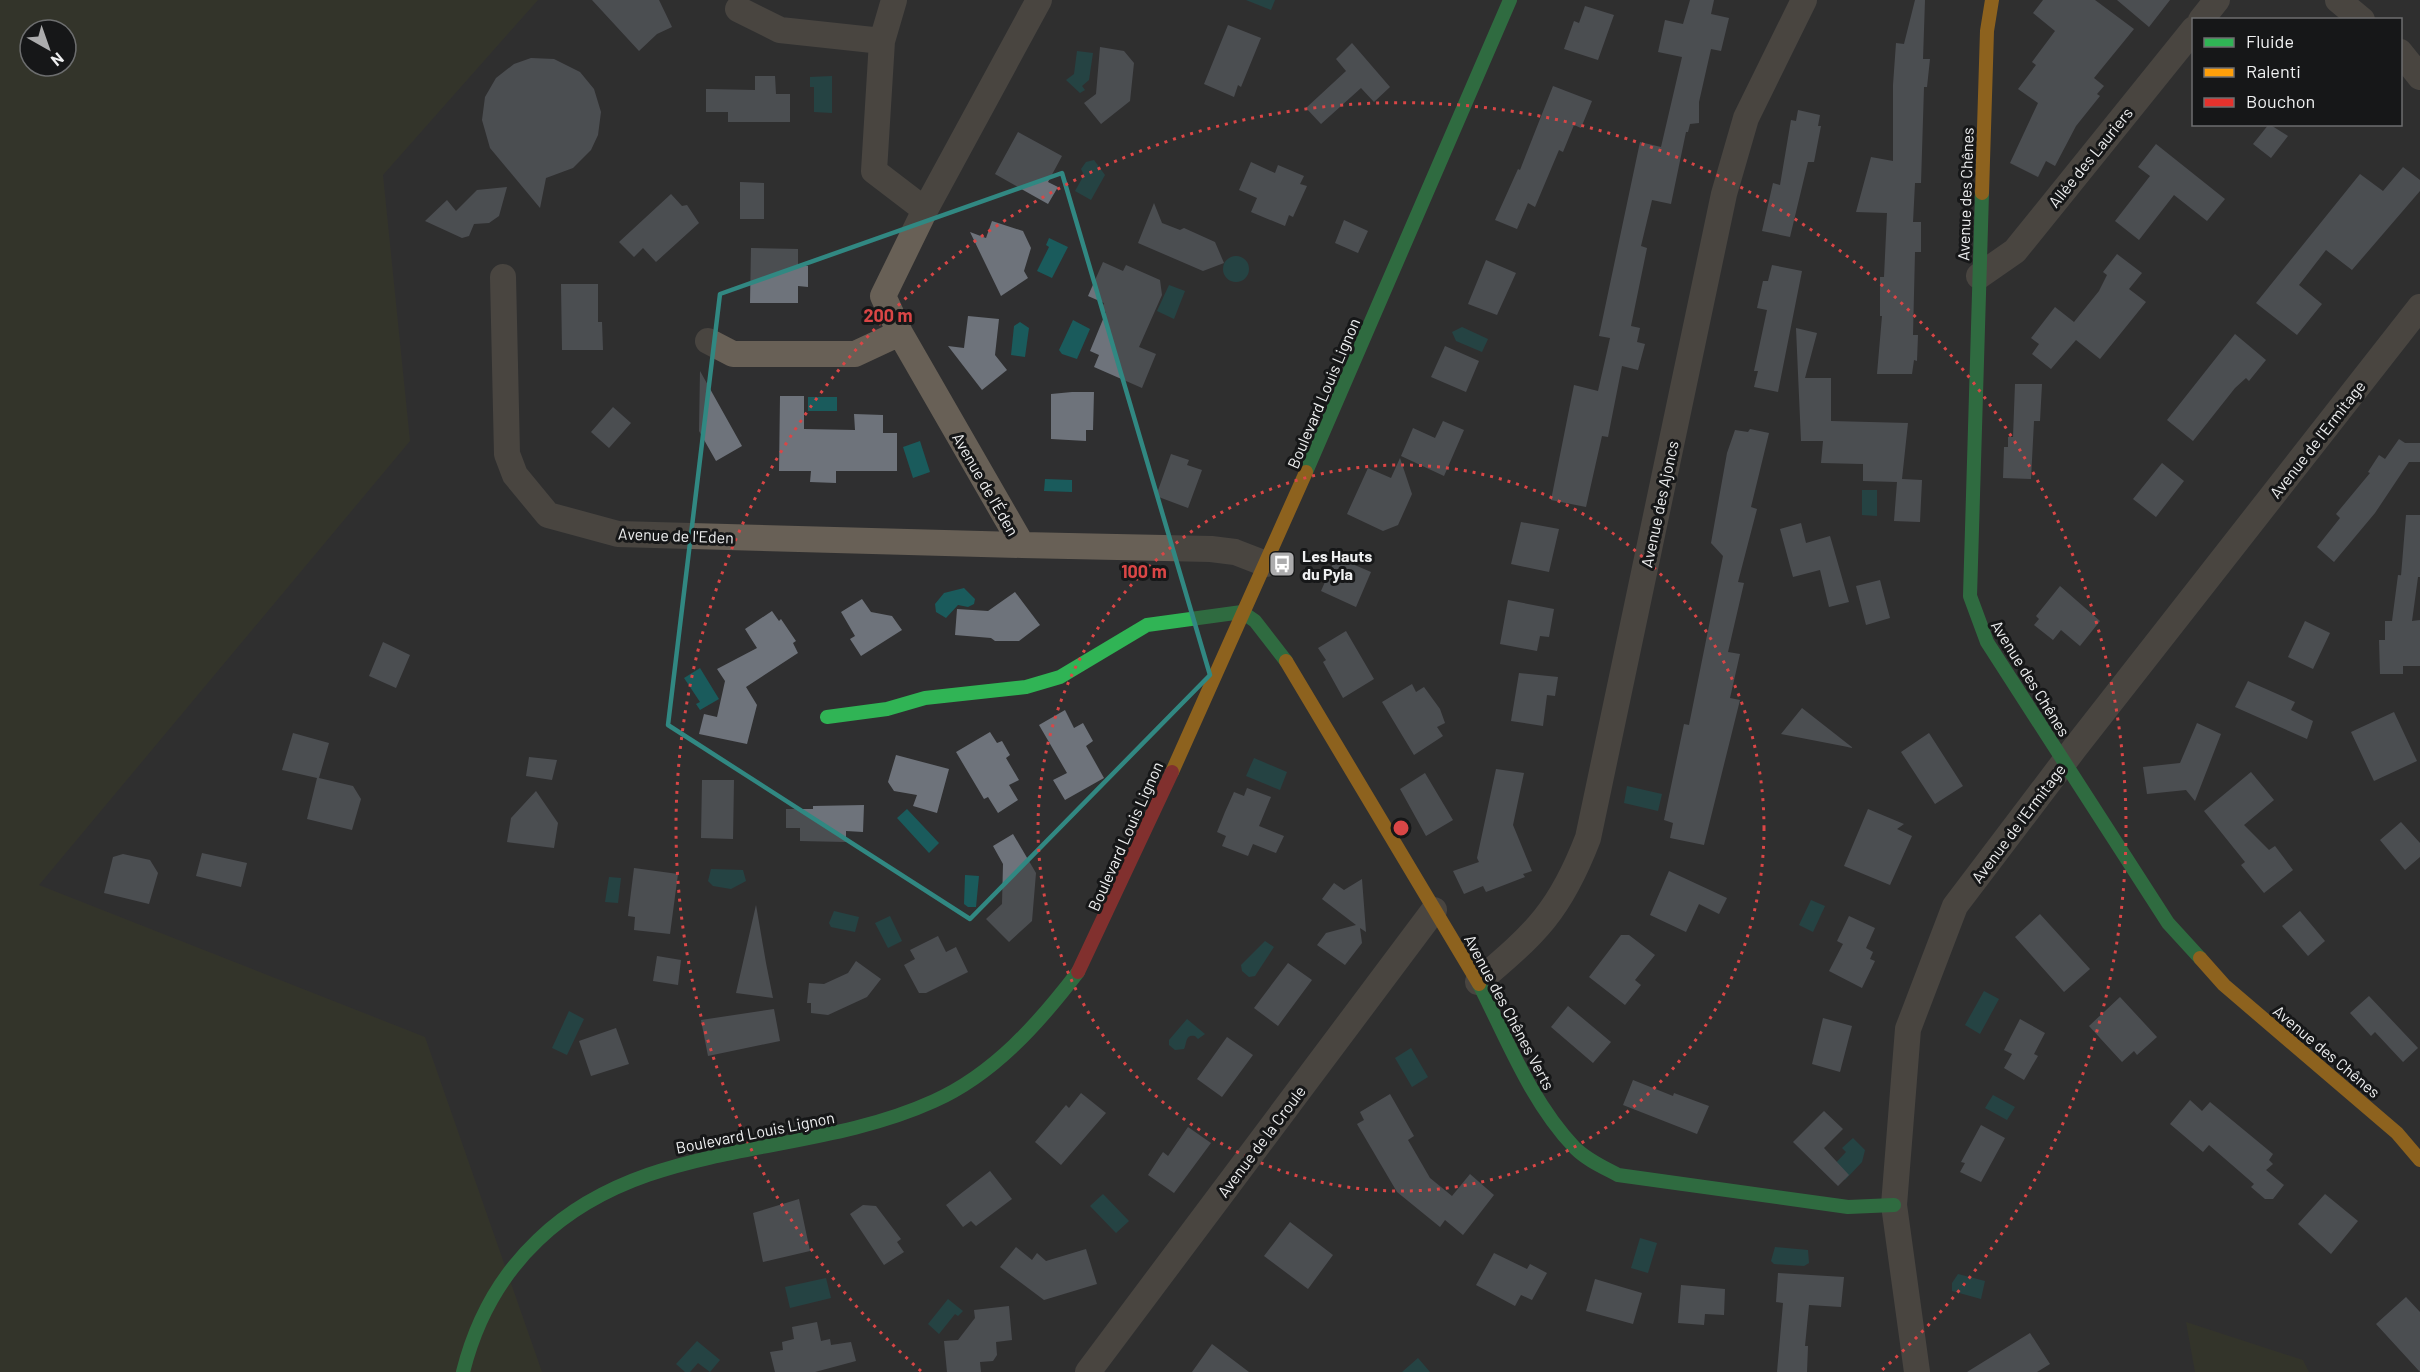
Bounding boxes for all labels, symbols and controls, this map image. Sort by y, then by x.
north arrow [18,18,78,78]
legend [2192,18,2402,126]
text: Fluide [2246,30,2294,52]
text: N [48,49,68,71]
text: Ralenti [2246,60,2301,82]
text: Bouchon [2246,90,2315,112]
street label: Allée des Lauriers [2044,103,2136,211]
street label: Avenue des Chênes [1953,127,1977,261]
text: 200 m [863,304,913,326]
street label: Boulevard Louis Lignon [1283,315,1363,471]
street label: Avenue de l'Ermitage [2265,376,2369,502]
street label: Avenue de l'Éden [949,429,1023,539]
street label: Avenue des Ajoncs [1636,439,1682,569]
street label: Avenue de l'Eden [618,523,734,547]
place label: Les Hauts du Pyla [1302,546,1372,583]
bus stop icon: Les Hauts du Pyla [1267,549,1297,579]
text: 100 m [1121,560,1167,582]
street label: Avenue des Chênes [1988,616,2074,740]
street label: Boulevard Louis Lignon [1083,758,1167,914]
street label: Avenue de l'Ermitage [1967,760,2069,886]
centre of rings [1391,818,1411,838]
street label: Avenue des Chênes Verts [1461,931,1559,1093]
street label: Avenue des Chênes [2270,1001,2384,1101]
street label: Avenue de la Croule [1213,1082,1309,1200]
street label: Boulevard Louis Lignon [674,1107,836,1157]

